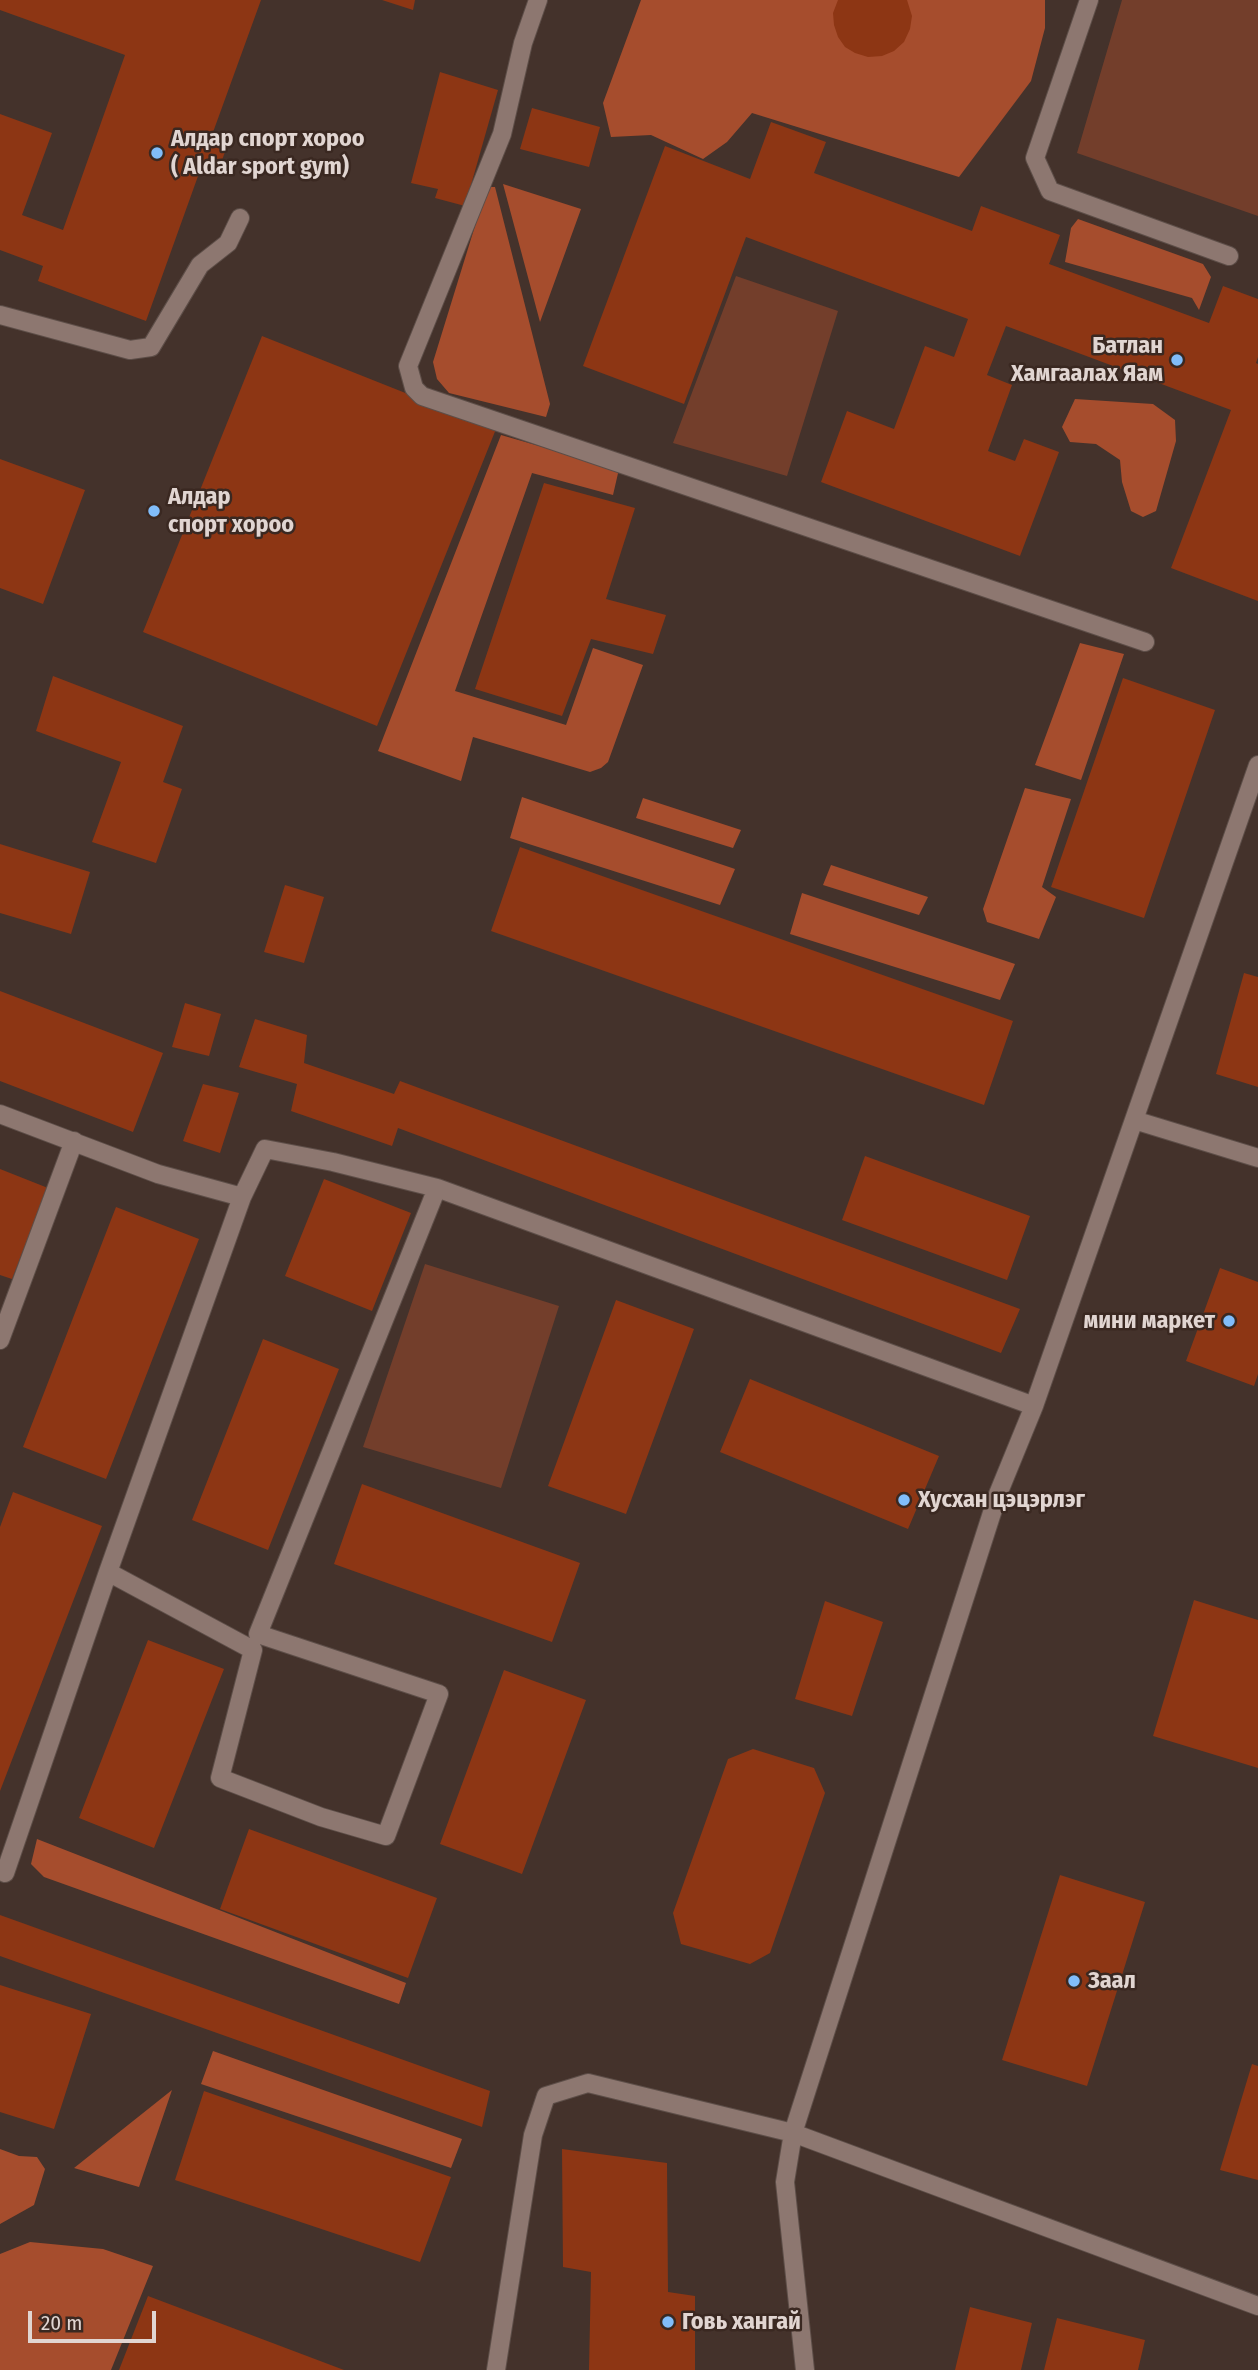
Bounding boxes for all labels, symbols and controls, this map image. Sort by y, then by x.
place label: Алдар спорт хороо ( Aldar sport gym) [171,125,365,181]
marker: Алдар спорт хороо ( Aldar sport gym) [149,145,165,161]
place label: Батлан Хамгаалах Яам [1011,332,1163,388]
marker: Батлан Хамгаалах Яам [1169,352,1185,368]
place label: Алдар спорт хороо [168,483,294,539]
marker: Алдар спорт хороо [146,503,162,519]
place label: мини маркет [1084,1307,1215,1335]
marker: мини маркет [1221,1313,1237,1329]
place label: Хусхан цэцэрлэг [918,1486,1085,1514]
marker: Хусхан цэцэрлэг [896,1492,912,1508]
place label: Заал [1088,1967,1136,1995]
marker: Заал [1066,1973,1082,1989]
scale bar [32,2296,159,2340]
place label: Говь хангай [682,2308,801,2336]
text: 20 m [41,2310,82,2336]
marker: Говь хангай [660,2314,676,2330]

